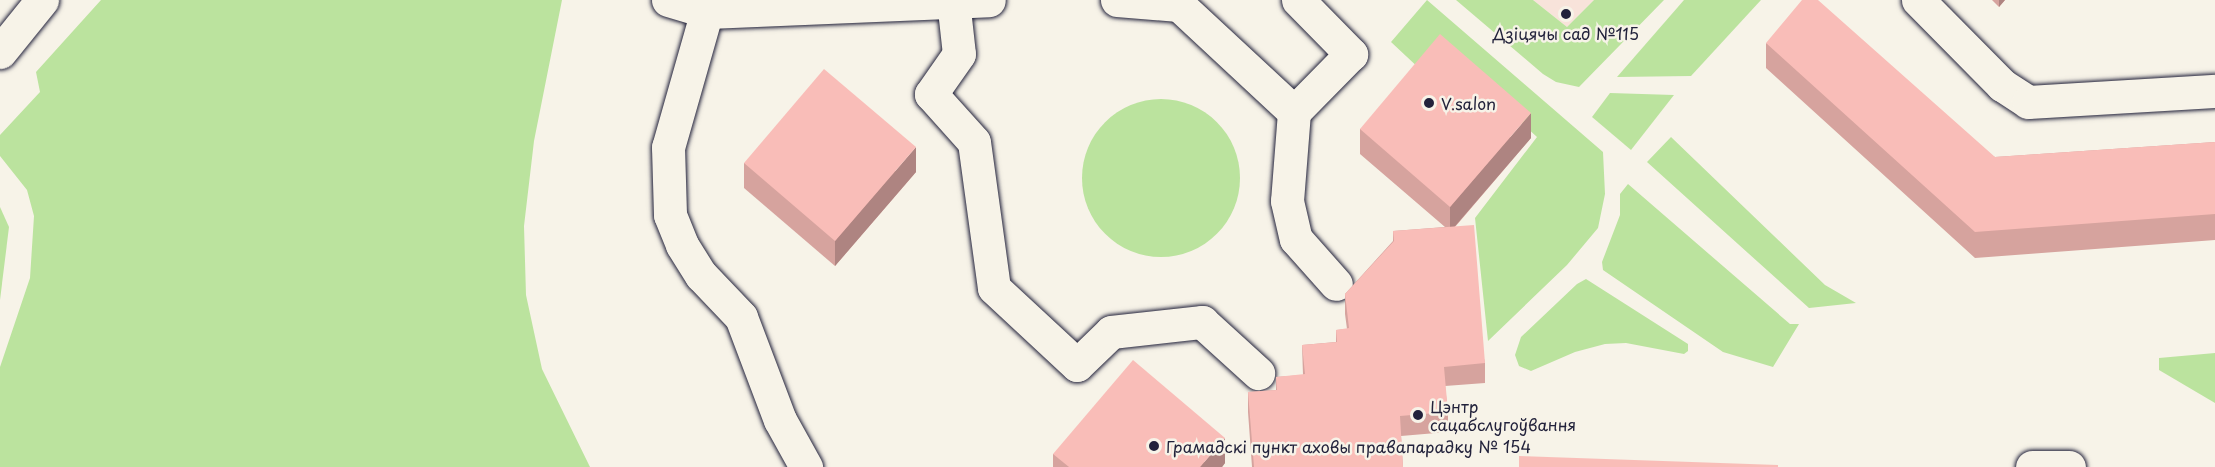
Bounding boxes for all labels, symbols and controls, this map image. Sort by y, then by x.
marker: Дзіцячы сад №115 [1559,7,1573,21]
place label: Дзіцячы сад №115 [1493,23,1639,43]
place label: V.salon [1441,93,1496,113]
marker: V.salon [1422,96,1436,110]
place label: Цэнтр сацабслугоўвання [1430,396,1576,434]
marker: Цэнтр сацабслугоўвання [1411,408,1425,422]
place label: Грамадскі пункт аховы правапарадку № 154 [1166,436,1533,456]
marker: Грамадскі пункт аховы правапарадку № 154 [1147,439,1161,453]

